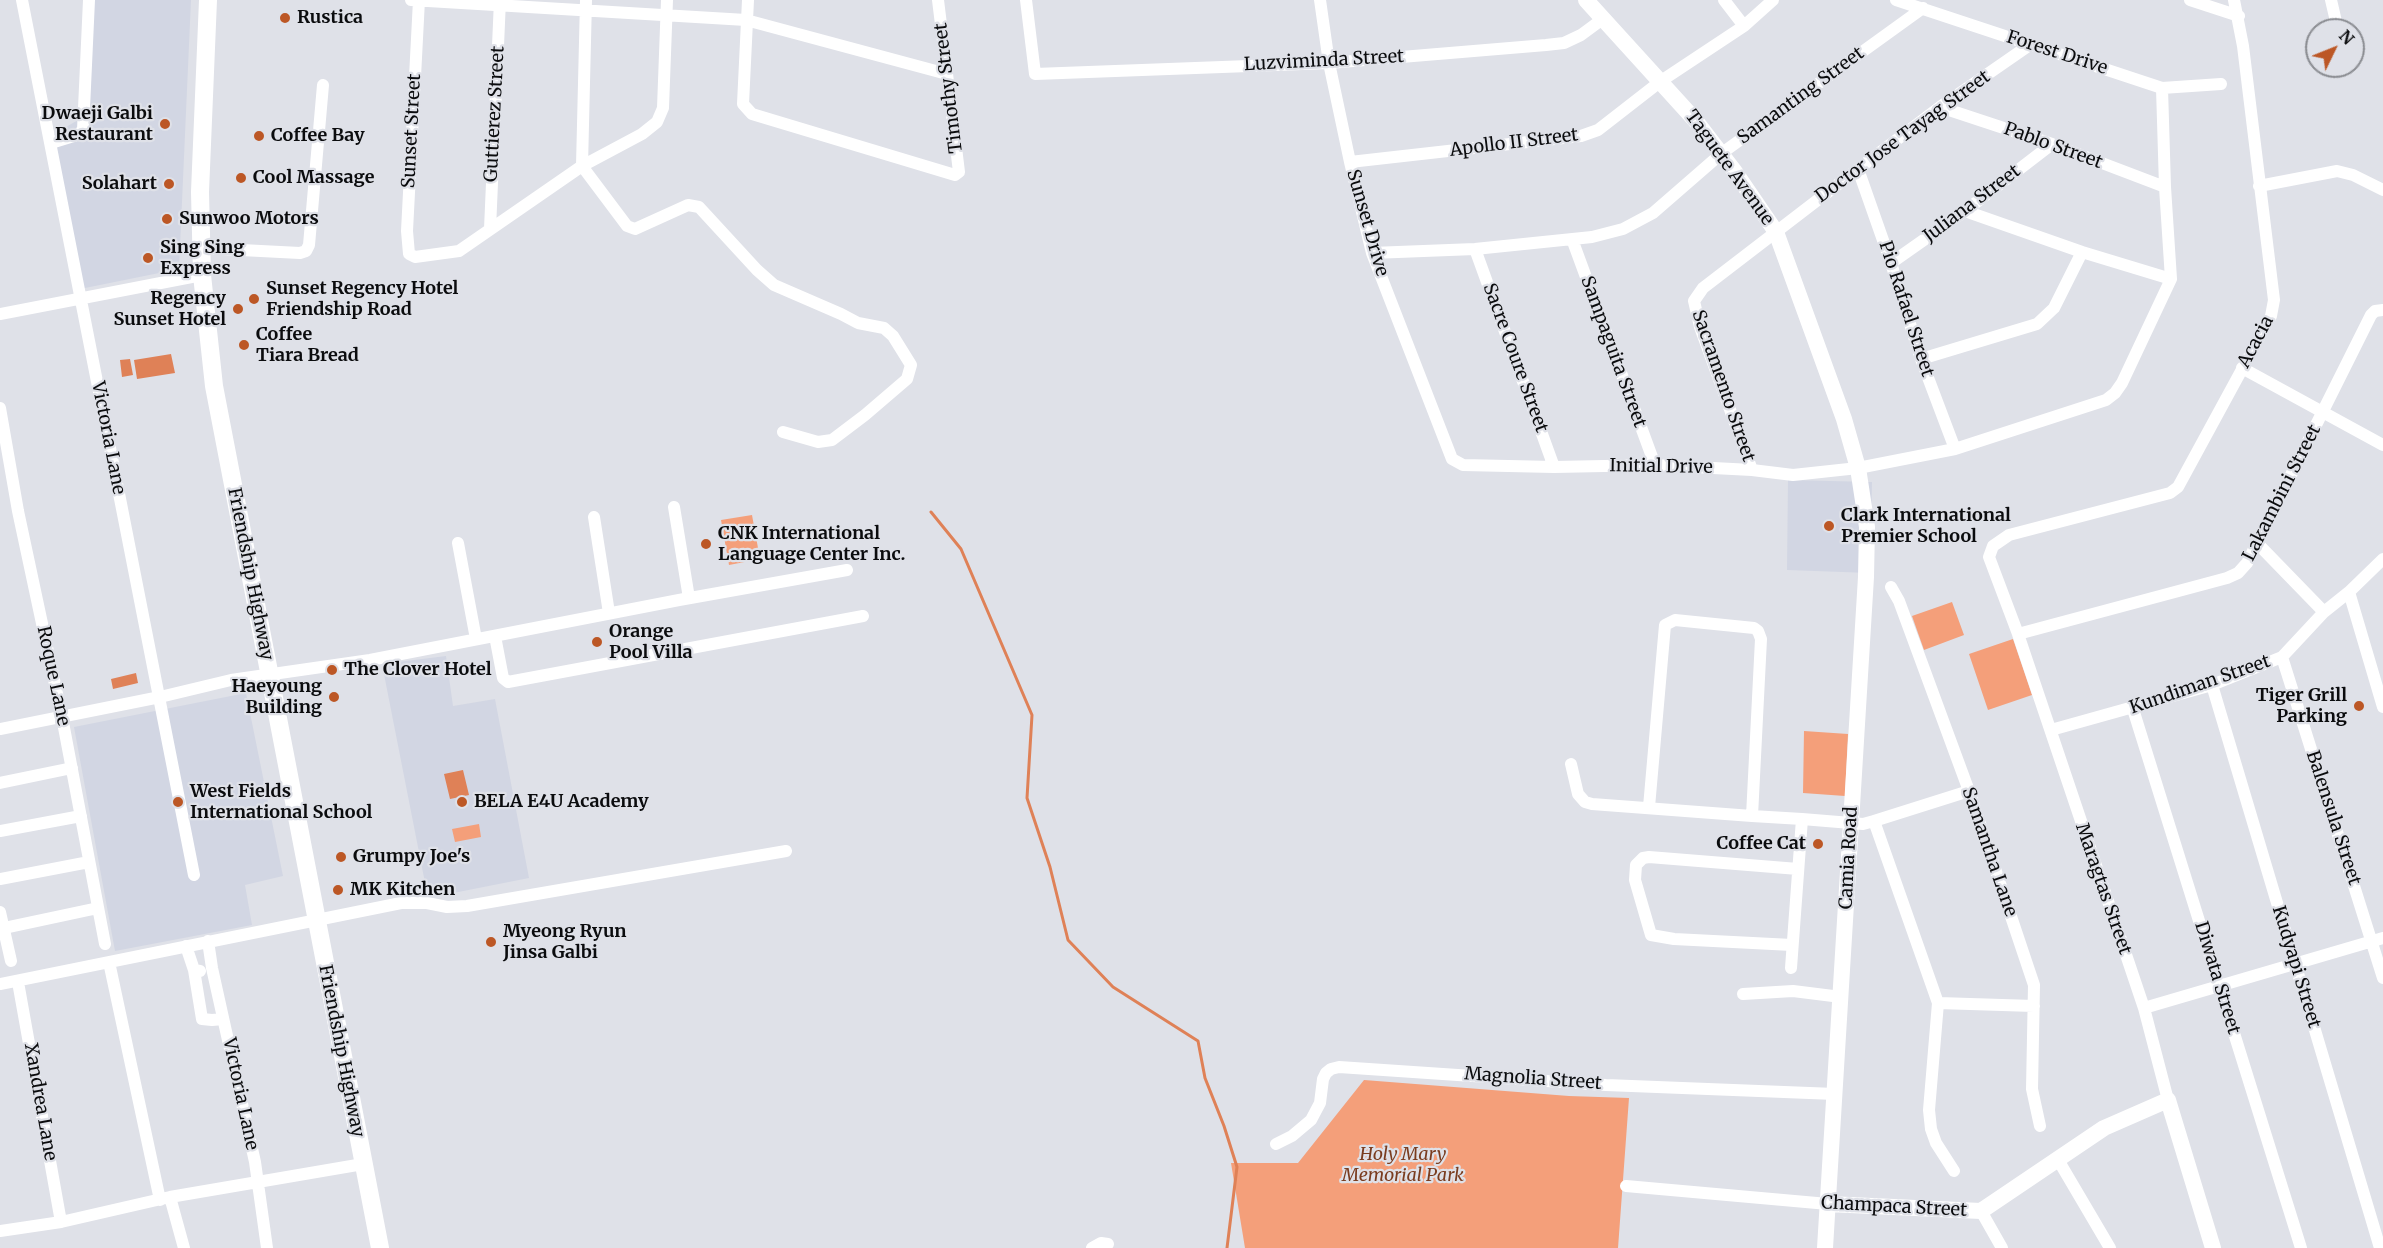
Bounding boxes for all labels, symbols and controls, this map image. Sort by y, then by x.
place label: Rustica [297,7,363,29]
marker: Rustica [278,11,292,25]
north arrow [2305,18,2365,78]
street label: Timothy Street [930,22,968,154]
text: N [2335,26,2358,49]
street label: Forest Drive [2004,27,2110,79]
street label: Samanting Street [1734,43,1868,149]
street label: Guttierez Street [481,45,509,183]
street label: Luzviminda Street [1243,46,1405,76]
street label: Doctor Jose Tayag Street [1811,66,1995,208]
street label: Sunset Street [398,73,426,189]
place label: Dwaeji Galbi Restaurant [42,103,153,146]
street label: Taguete Avenue [1680,106,1778,230]
marker: Dwaeji Galbi Restaurant [158,117,172,131]
street label: Pablo Street [2001,118,2105,174]
street label: Apollo II Street [1448,124,1580,162]
place label: Coffee Bay [271,125,365,147]
marker: Coffee Bay [252,129,266,143]
street label: Juliana Street [1919,161,2025,247]
place label: Cool Massage [253,167,374,189]
street label: Sunset Drive [1341,167,1393,279]
marker: Cool Massage [234,171,248,185]
place label: Solahart [82,173,157,195]
marker: Solahart [162,177,176,191]
place label: Sunwoo Motors [179,208,319,230]
marker: Sunwoo Motors [160,212,174,226]
place label: Sing Sing Express [160,237,244,280]
street label: Pio Rafael Street [1874,238,1938,380]
marker: Sing Sing Express [141,251,155,265]
street label: Sampaguita Street [1576,273,1650,431]
place label: Sunset Regency Hotel Friendship Road [266,278,458,320]
street label: Sacre Coure Street [1478,280,1552,436]
place label: Regency Sunset Hotel [113,288,226,330]
marker: Sunset Regency Hotel Friendship Road [247,292,261,306]
marker: Regency Sunset Hotel [231,302,245,316]
street label: Sacramento Street [1687,307,1759,465]
street label: Acacia [2233,312,2279,372]
place label: Coffee Tiara Bread [256,324,359,366]
marker: Coffee Tiara Bread [237,338,251,352]
street label: Victoria Lane [86,380,130,496]
street label: Lakambini Street [2238,421,2326,565]
street label: Initial Drive [1609,455,1713,479]
street label: Friendship Highway [223,486,277,662]
place label: Clark International Premier School [1841,505,2011,548]
marker: Clark International Premier School [1822,519,1836,533]
place label: CNK International Language Center Inc. [718,523,905,566]
marker: CNK International Language Center Inc. [699,537,713,551]
place label: Orange Pool Villa [609,621,693,664]
street label: Roque Lane [32,624,74,728]
marker: Orange Pool Villa [590,635,604,649]
street label: Kundiman Street [2127,651,2273,719]
place label: The Clover Hotel [344,659,492,681]
marker: The Clover Hotel [325,663,339,677]
place label: Haeyoung Building [231,676,322,718]
place label: Tiger Grill Parking [2256,685,2347,728]
marker: Haeyoung Building [327,690,341,704]
marker: Tiger Grill Parking [2352,699,2366,713]
street label: Balensula Street [2301,748,2365,888]
place label: West Fields International School [190,781,372,824]
street label: Samantha Lane [1957,785,2021,919]
place label: BELA E4U Academy [474,791,649,813]
marker: West Fields International School [171,795,185,809]
marker: BELA E4U Academy [455,795,469,809]
street label: Camia Road [1836,806,1862,910]
street label: Maragtas Street [2070,820,2136,958]
place label: Coffee Cat [1717,833,1806,855]
marker: Coffee Cat [1811,837,1825,851]
place label: Grumpy Joe's [353,846,470,868]
marker: Grumpy Joe's [334,850,348,864]
place label: MK Kitchen [350,879,455,901]
marker: MK Kitchen [331,883,345,897]
street label: Kudyapi Street [2267,903,2325,1031]
street label: Diwata Street [2190,919,2244,1037]
place label: Myeong Ryun Jinsa Galbi [503,921,627,964]
marker: Myeong Ryun Jinsa Galbi [484,935,498,949]
street label: Friendship Highway [314,963,368,1139]
street label: Victoria Lane [218,1036,262,1152]
street label: Xandrea Lane [19,1042,61,1162]
street label: Magnolia Street [1464,1063,1602,1095]
park label: Holy Mary Memorial Park [1342,1144,1464,1186]
street label: Champaca Street [1820,1192,1968,1222]

